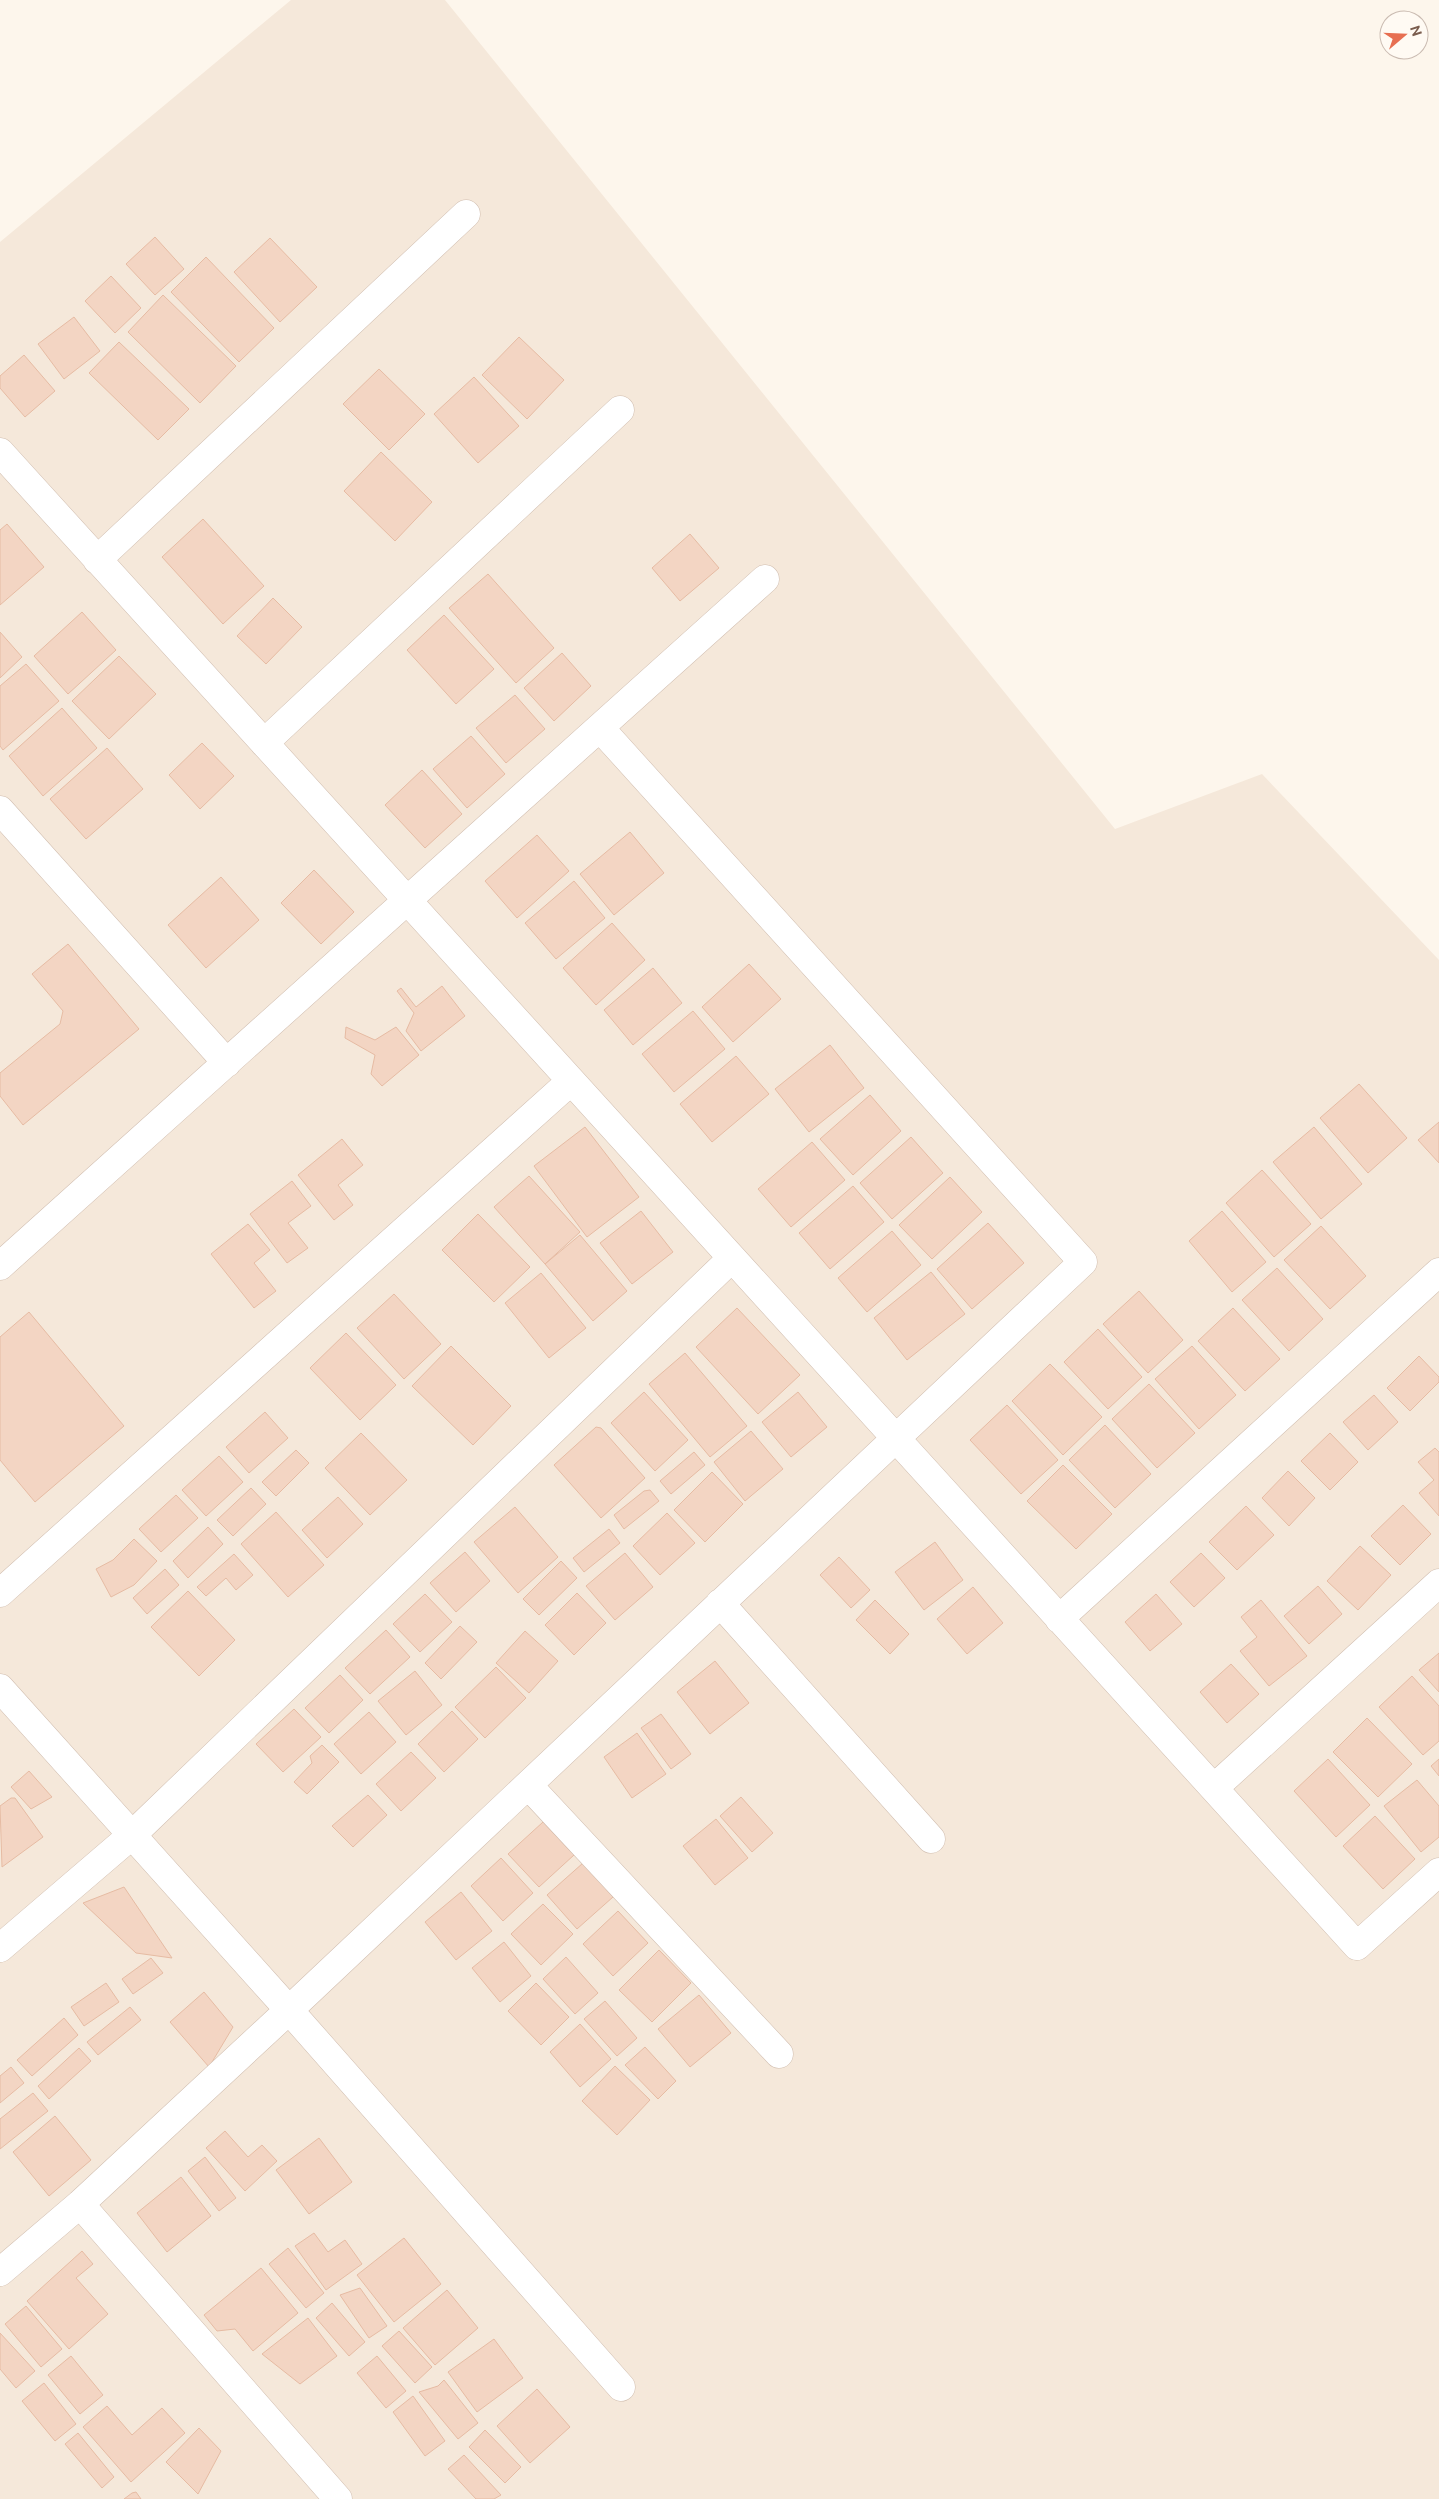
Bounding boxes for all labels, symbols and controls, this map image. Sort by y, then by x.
north arrow [1379,10,1429,60]
text: N [1407,23,1426,38]

